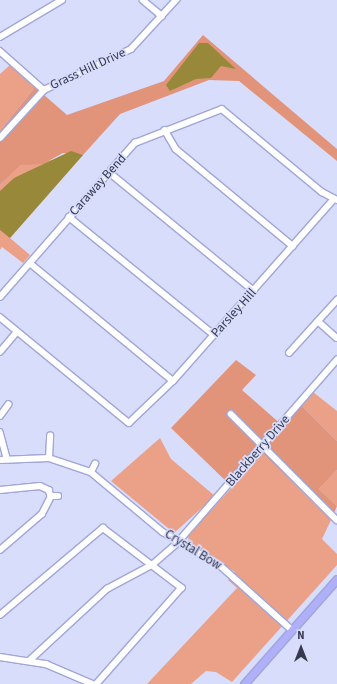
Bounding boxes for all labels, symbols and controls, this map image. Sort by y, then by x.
street label: Grass Hill Drive [48,45,128,93]
street label: Caraway Bend [66,151,130,219]
street label: Parsley Hill [208,285,260,341]
street label: Blackberry Drive [223,412,293,490]
street label: Crystal Bow [162,526,224,574]
north arrow [281,628,321,668]
text: N [297,628,305,643]

